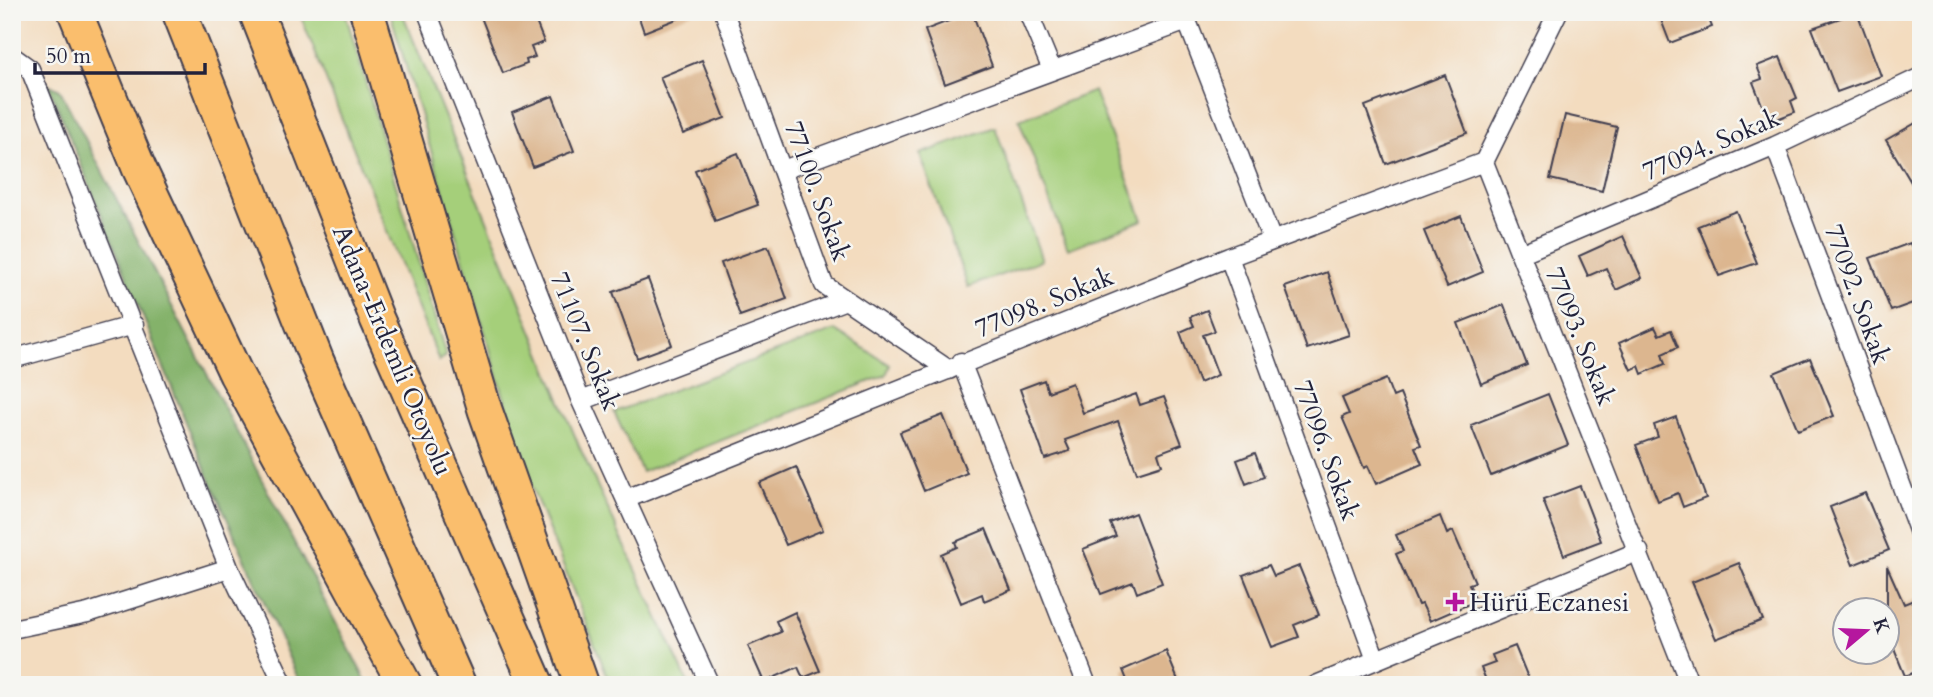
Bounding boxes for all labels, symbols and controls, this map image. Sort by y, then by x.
scale bar [35,32,205,76]
text: 50 m [46,42,91,71]
street label: 77094. Sokak [1637,100,1785,189]
street label: 77100. Sokak [776,116,859,266]
street label: 77092. Sokak [1816,219,1899,369]
street label: Adana-Erdemli Otoyolu [324,220,461,481]
street label: 77098. Sokak [970,259,1119,346]
street label: 77093. Sokak [1537,262,1624,411]
street label: 71107. Sokak [542,267,629,416]
street label: 77096. Sokak [1285,375,1368,525]
place label: Hürü Eczanesi [1469,585,1629,620]
marker: Hürü Eczanesi [1447,594,1463,610]
north arrow [1832,596,1902,666]
text: K [1866,614,1896,638]

